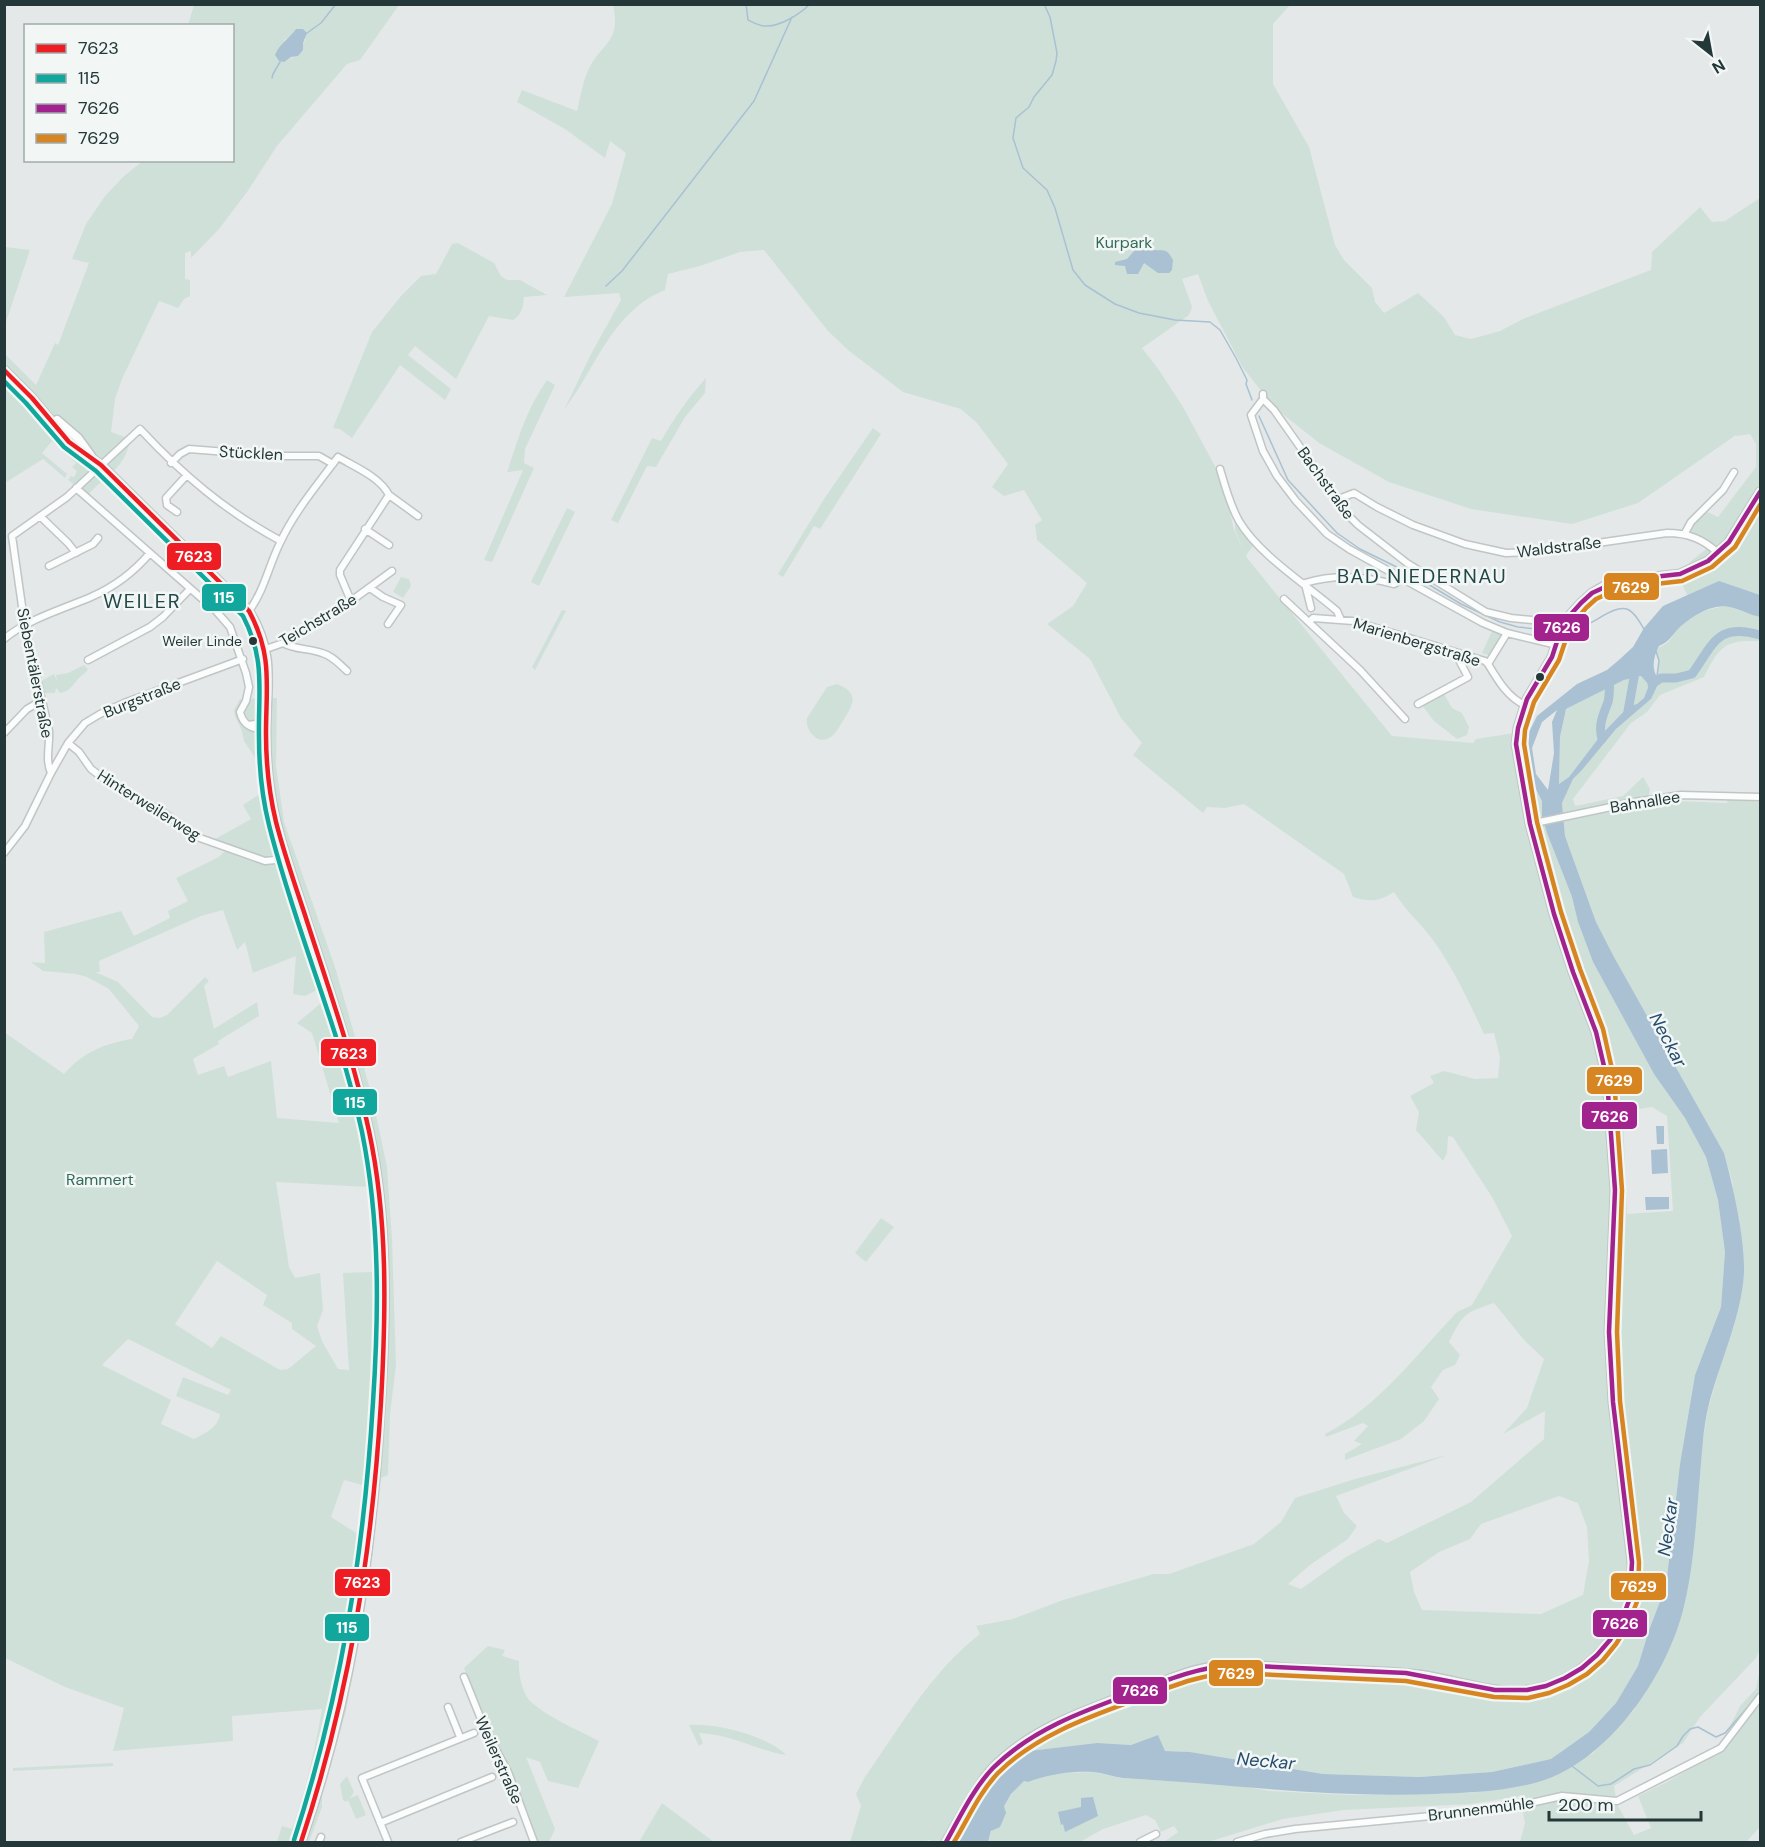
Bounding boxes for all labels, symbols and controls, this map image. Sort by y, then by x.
legend [24,24,234,162]
north arrow [1681,24,1741,84]
text: 7623 [78,36,119,60]
text: N [1708,54,1729,78]
text: 115 [78,66,100,90]
text: 7626 [78,96,120,120]
text: 7629 [78,126,119,150]
park label: Kurpark [1096,232,1152,253]
street label: Stücklen [219,441,283,465]
street label: Bachstraße [1293,443,1359,523]
street label: Waldstraße [1516,531,1602,563]
line badge: 7623 [166,542,222,571]
text: 7623 [175,546,213,567]
district label: BAD NIEDERNAU [1337,563,1507,589]
line badge: 7629 [1603,572,1660,601]
text: 7629 [1612,577,1650,598]
line badge: 115 [201,583,247,612]
text: 115 [213,587,235,608]
district label: WEILER [103,588,181,614]
street label: Teichstraße [275,589,361,651]
street label: Siebentälerstraße [12,606,58,740]
street label: Marienbergstraße [1351,613,1483,671]
line badge: 7626 [1533,613,1590,642]
text: 7626 [1543,617,1581,638]
place label: Weiler Linde [162,632,242,650]
marker: Weiler Linde [247,635,259,647]
unlabelled marker [1534,671,1546,683]
street label: Burgstraße [100,673,184,723]
street label: Hinterweilerweg [93,765,205,845]
street label: Bahnallee [1608,786,1682,818]
water label: Neckar [1644,1009,1693,1073]
line badge: 7623 [320,1038,377,1067]
text: 7623 [330,1043,368,1064]
line badge: 7629 [1586,1066,1643,1095]
text: 7629 [1595,1070,1633,1091]
line badge: 115 [332,1088,378,1116]
text: 115 [344,1092,366,1113]
line badge: 7626 [1581,1101,1638,1130]
text: 7626 [1591,1106,1629,1127]
park label: Rammert [66,1169,134,1190]
water label: Neckar [1652,1495,1684,1558]
line badge: 7623 [334,1568,391,1597]
text: 7623 [343,1572,381,1593]
line badge: 7629 [1610,1572,1667,1601]
text: 7629 [1619,1576,1657,1597]
line badge: 7626 [1592,1609,1648,1638]
line badge: 115 [324,1613,370,1642]
text: 7626 [1601,1613,1639,1634]
text: 115 [336,1617,358,1638]
line badge: 7629 [1208,1659,1264,1687]
text: 7629 [1217,1663,1255,1684]
line badge: 7626 [1112,1676,1168,1705]
text: 7626 [1121,1680,1159,1701]
street label: Weilerstraße [470,1713,528,1807]
water label: Neckar [1236,1746,1297,1776]
scale bar [1549,1784,1700,1822]
street label: Brunnenmühle [1427,1792,1535,1826]
text: 200 m [1558,1793,1614,1817]

